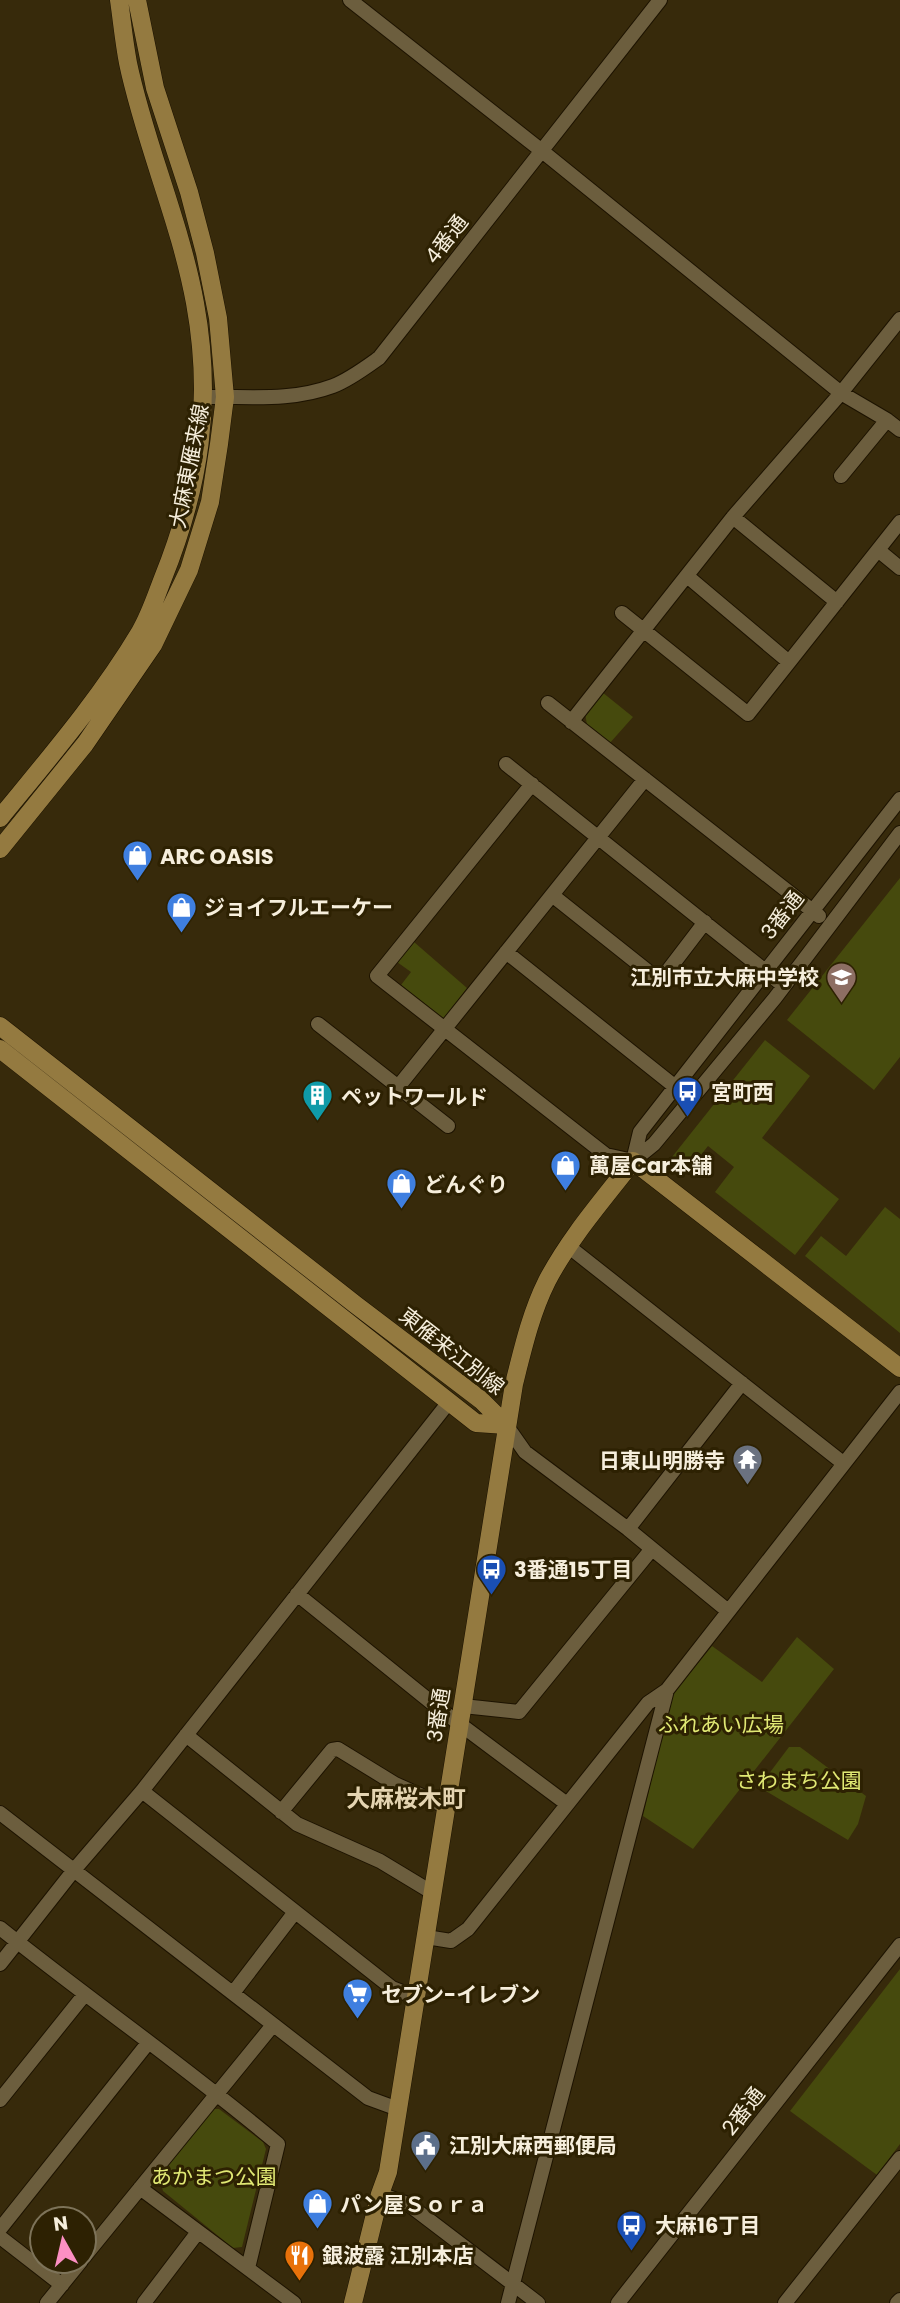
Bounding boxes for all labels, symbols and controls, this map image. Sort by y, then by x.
street label: 4番通 [418,208,474,270]
street label: 大麻東雁来線 [163,401,215,531]
shop icon: ARC OASIS [120,839,154,883]
place label: ARC OASIS [160,842,274,871]
street label: 3番通 [754,885,810,945]
shop icon: ジョイフルエーケー [164,890,198,934]
place label: ジョイフルエーケー [204,893,393,922]
school or university icon: 江別市立大麻中学校 [825,960,859,1004]
place label: 江別市立大麻中学校 [630,963,819,992]
bus stop icon: 宮町西 [671,1075,705,1119]
place label: 宮町西 [711,1078,774,1107]
building icon: ペットワールド [301,1079,335,1123]
place label: ペットワールド [341,1082,488,1111]
shop icon: 萬屋Car本舗 [549,1148,583,1192]
place label: 萬屋Car本舗 [589,1151,712,1180]
shop icon: どんぐり [384,1167,418,1211]
place label: どんぐり [424,1170,508,1199]
street label: 東雁来江別線 [393,1301,511,1401]
temple icon: 日東山明勝寺 [731,1443,765,1487]
place label: 日東山明勝寺 [599,1446,725,1475]
bus stop icon: 3番通15丁目 [474,1552,508,1596]
place label: 3番通15丁目 [514,1555,632,1584]
street label: 3番通 [419,1686,457,1744]
park label: ふれあい広場 [658,1710,784,1739]
park label: さわまち公園 [736,1766,862,1795]
district label: 大麻桜木町 [346,1782,466,1815]
supermarket icon: セブン-イレブン [341,1977,375,2021]
place label: セブン-イレブン [381,1980,540,2009]
street label: 2番通 [715,2081,771,2141]
public building icon: 江別大麻西郵便局 [409,2128,443,2172]
place label: 江別大麻西郵便局 [449,2131,617,2160]
park label: あかまつ公園 [151,2162,277,2191]
shop icon: パン屋Ｓｏｒａ [300,2187,334,2231]
place label: パン屋Ｓｏｒａ [340,2190,488,2219]
north arrow [28,2205,98,2275]
bus stop icon: 大麻16丁目 [615,2208,649,2252]
text: N [52,2209,70,2238]
place label: 大麻16丁目 [655,2211,760,2240]
restaurant icon: 銀波露 江別本店 [282,2238,316,2282]
place label: 銀波露 江別本店 [322,2241,473,2270]

